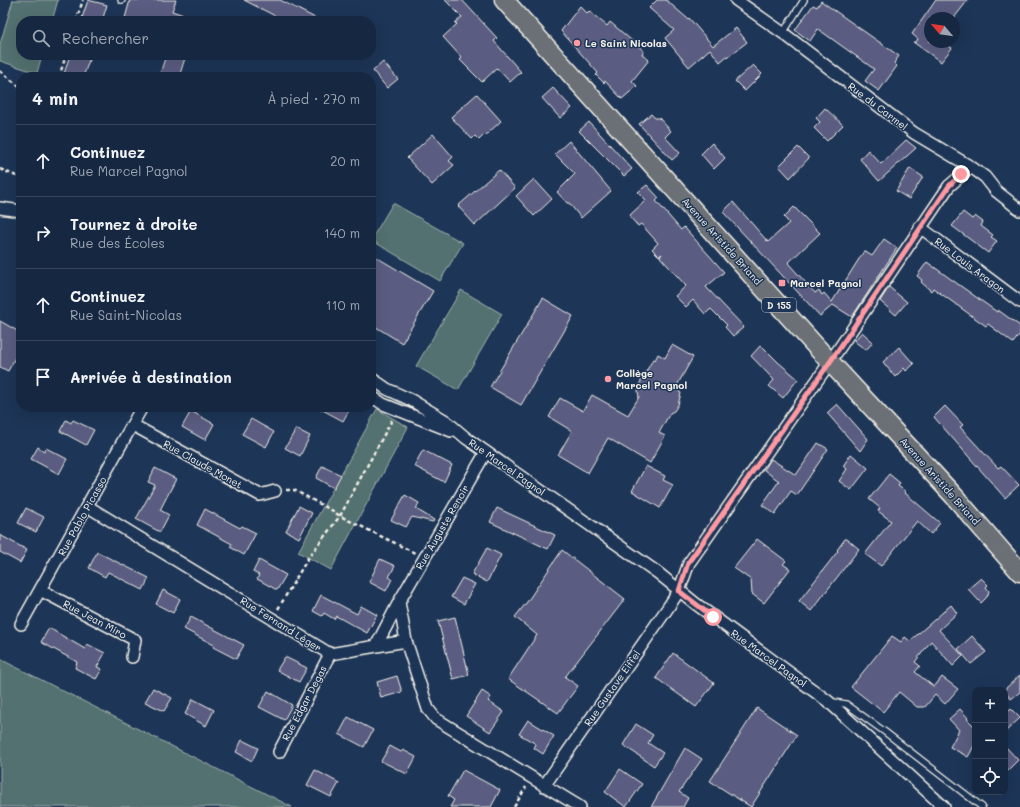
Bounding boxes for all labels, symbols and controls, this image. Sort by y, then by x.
north arrow [924,12,960,48]
search box [16,16,376,60]
icon: search [30,27,52,49]
text: Rechercher [62,28,149,48]
place label: Le Saint Nicolas [585,36,667,50]
marker: Le Saint Nicolas [572,38,582,48]
street label: Rue du Carmel [845,79,911,133]
text: 4 min [32,87,78,109]
text: À pied · 270 m [268,90,360,107]
text: Continuez [70,142,145,162]
icon: ahead [32,150,54,172]
text: 20 m [330,152,360,169]
text: Rue Marcel Pagnol [70,162,188,179]
route end [952,165,970,183]
street label: Avenue Aristide Briand [679,194,765,288]
text: Tournez à droite [70,214,198,234]
icon: right [32,222,54,244]
text: 140 m [324,224,360,241]
text: Rue des Écoles [70,234,165,251]
street label: Rue Louis Aragon [932,234,1008,296]
place label: Marcel Pagnol [790,276,861,290]
marker: Marcel Pagnol [777,278,787,288]
text: Continuez [70,286,145,306]
icon: ahead [32,294,54,316]
text: 110 m [326,296,360,313]
road number: D 155 [762,298,796,312]
text: Rue Saint-Nicolas [70,306,182,323]
icon: arrive [32,366,54,388]
place label: Collège Marcel Pagnol [616,366,687,392]
text: Arrivée à destination [70,367,232,387]
marker: Collège Marcel Pagnol [603,374,613,384]
street label: Avenue Aristide Briand [897,434,983,528]
street label: Rue Marcel Pagnol [466,435,548,499]
street label: Rue Claude Monet [161,436,245,492]
street label: Rue Pablo Picasso [54,474,110,558]
street label: Rue Auguste Renoir [412,482,472,572]
street label: Rue Fernand Léger [238,593,324,655]
street label: Rue Jean Miro [61,596,129,642]
route start [704,608,722,626]
street label: Rue Marcel Pagnol [728,626,810,690]
street label: Rue Gustave Eiffel [581,647,643,729]
street label: Rue Edgar Degas [278,663,330,743]
map controls [972,687,1008,795]
button: + [972,687,1008,723]
button: − [972,723,1008,759]
button: locate [972,759,1008,795]

